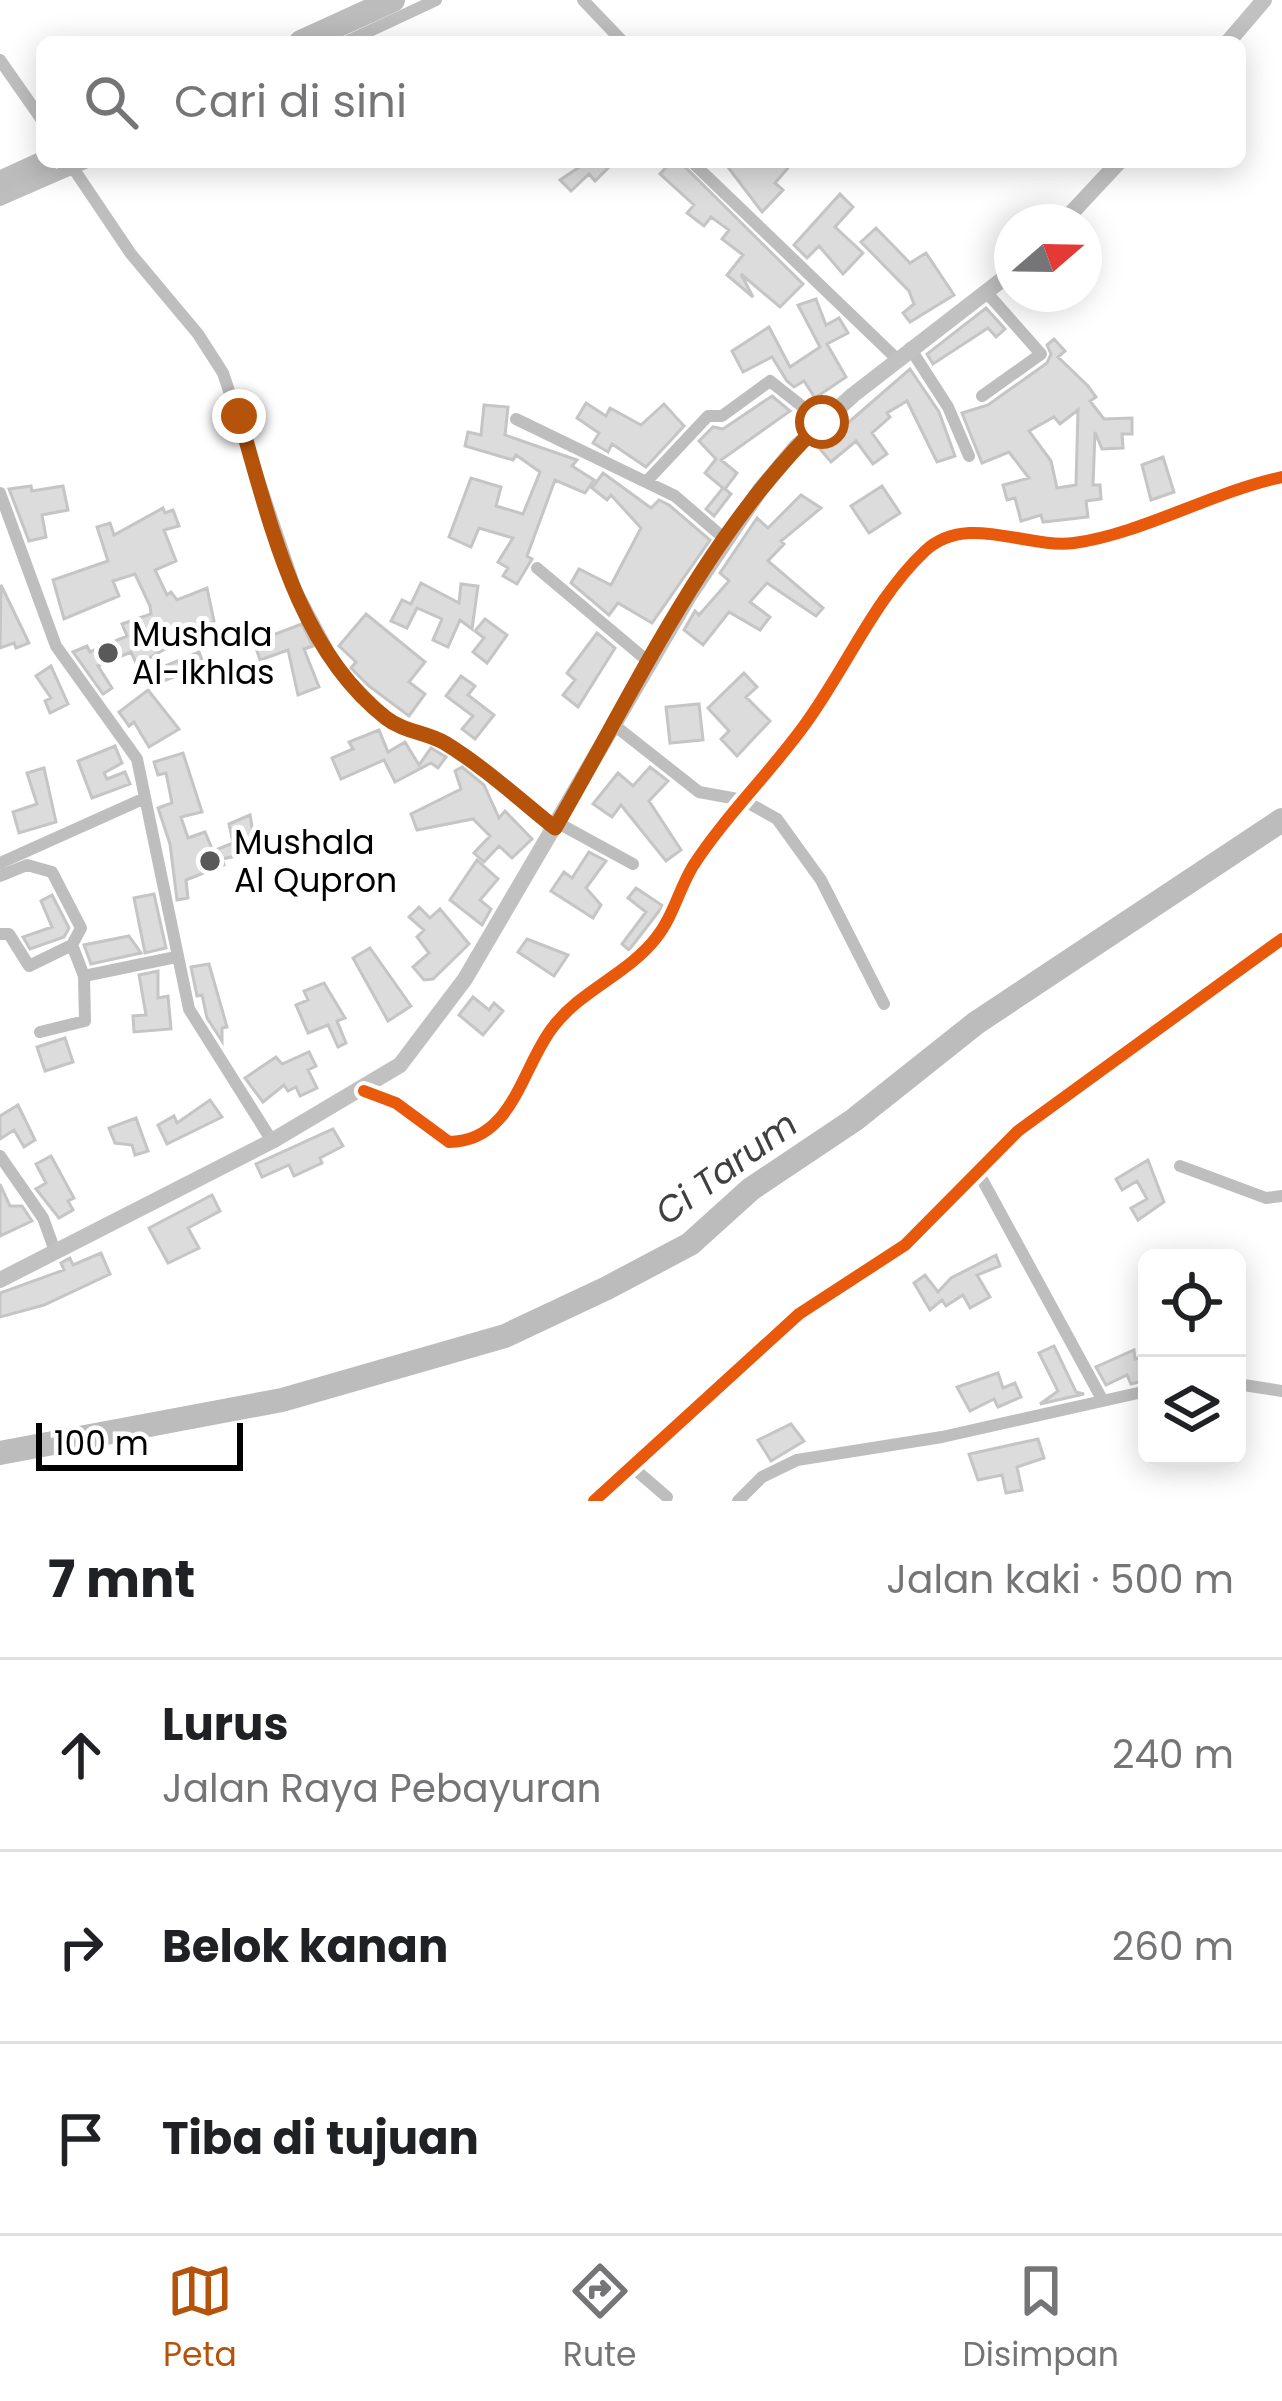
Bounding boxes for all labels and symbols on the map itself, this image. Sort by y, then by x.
north arrow [994,204,1102,312]
route end [212,389,266,443]
route start [795,395,849,449]
place label: Mushala Al-Ikhlas [132,611,274,696]
marker: Mushala Al-Ikhlas [95,640,121,666]
place label: Mushala Al Qupron [234,819,397,904]
marker: Mushala Al Qupron [197,848,223,874]
water label: Ci Tarum [644,1099,808,1237]
scale bar [36,1417,243,1470]

